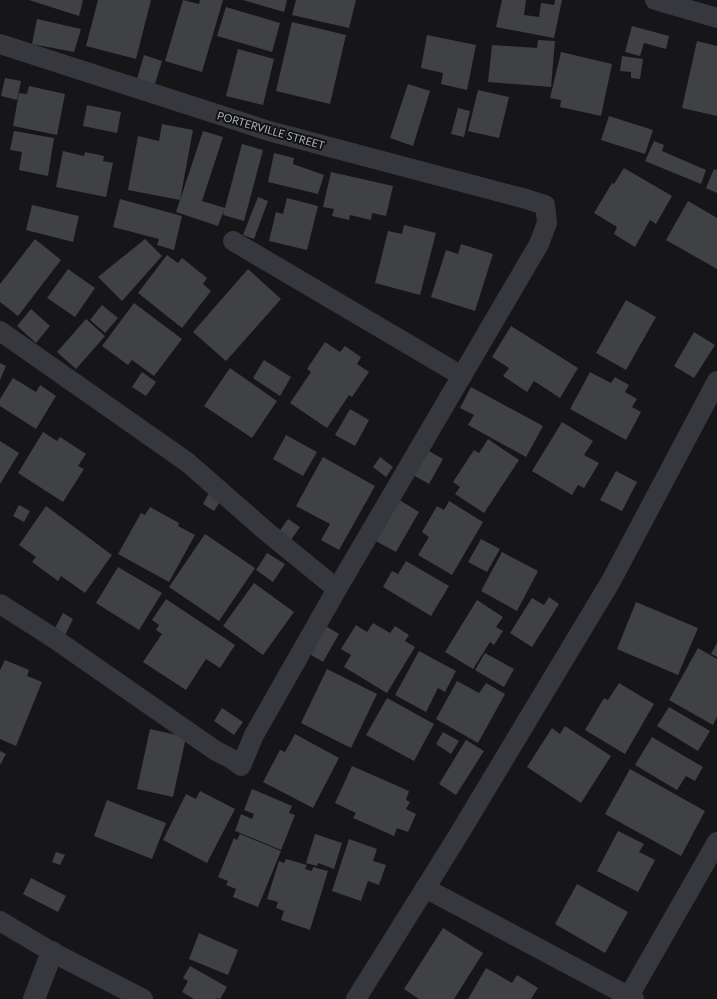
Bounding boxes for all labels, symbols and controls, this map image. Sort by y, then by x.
street label: PORTERVILLE STREET [216,108,327,152]

